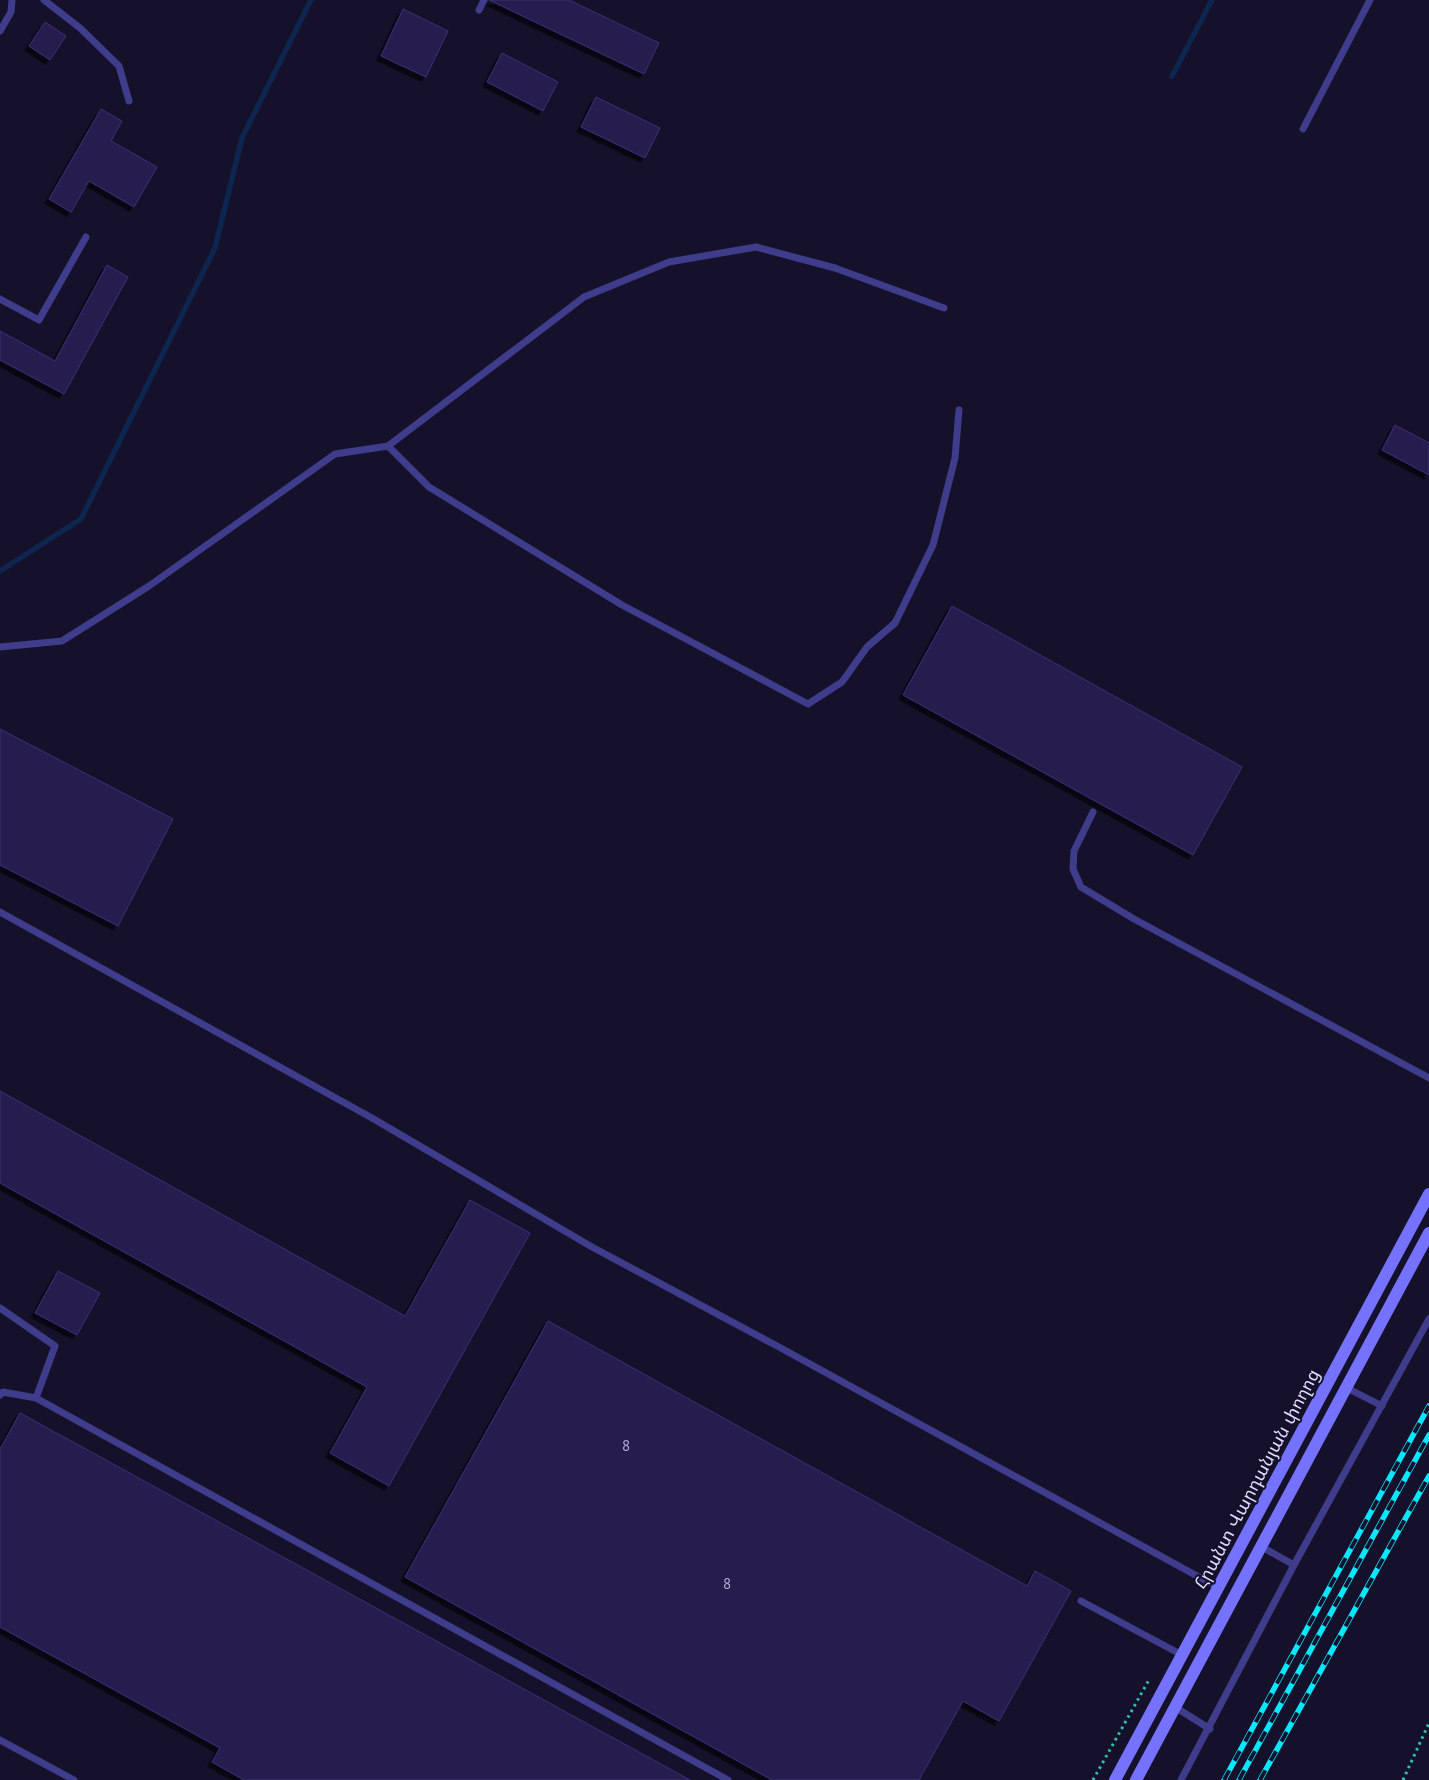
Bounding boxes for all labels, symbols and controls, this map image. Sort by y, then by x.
street label: Հրանտ Վարդանյան փողոց [1189,1365,1324,1593]
house number: 8 [622,1436,630,1455]
house number: 8 [723,1574,731,1593]

